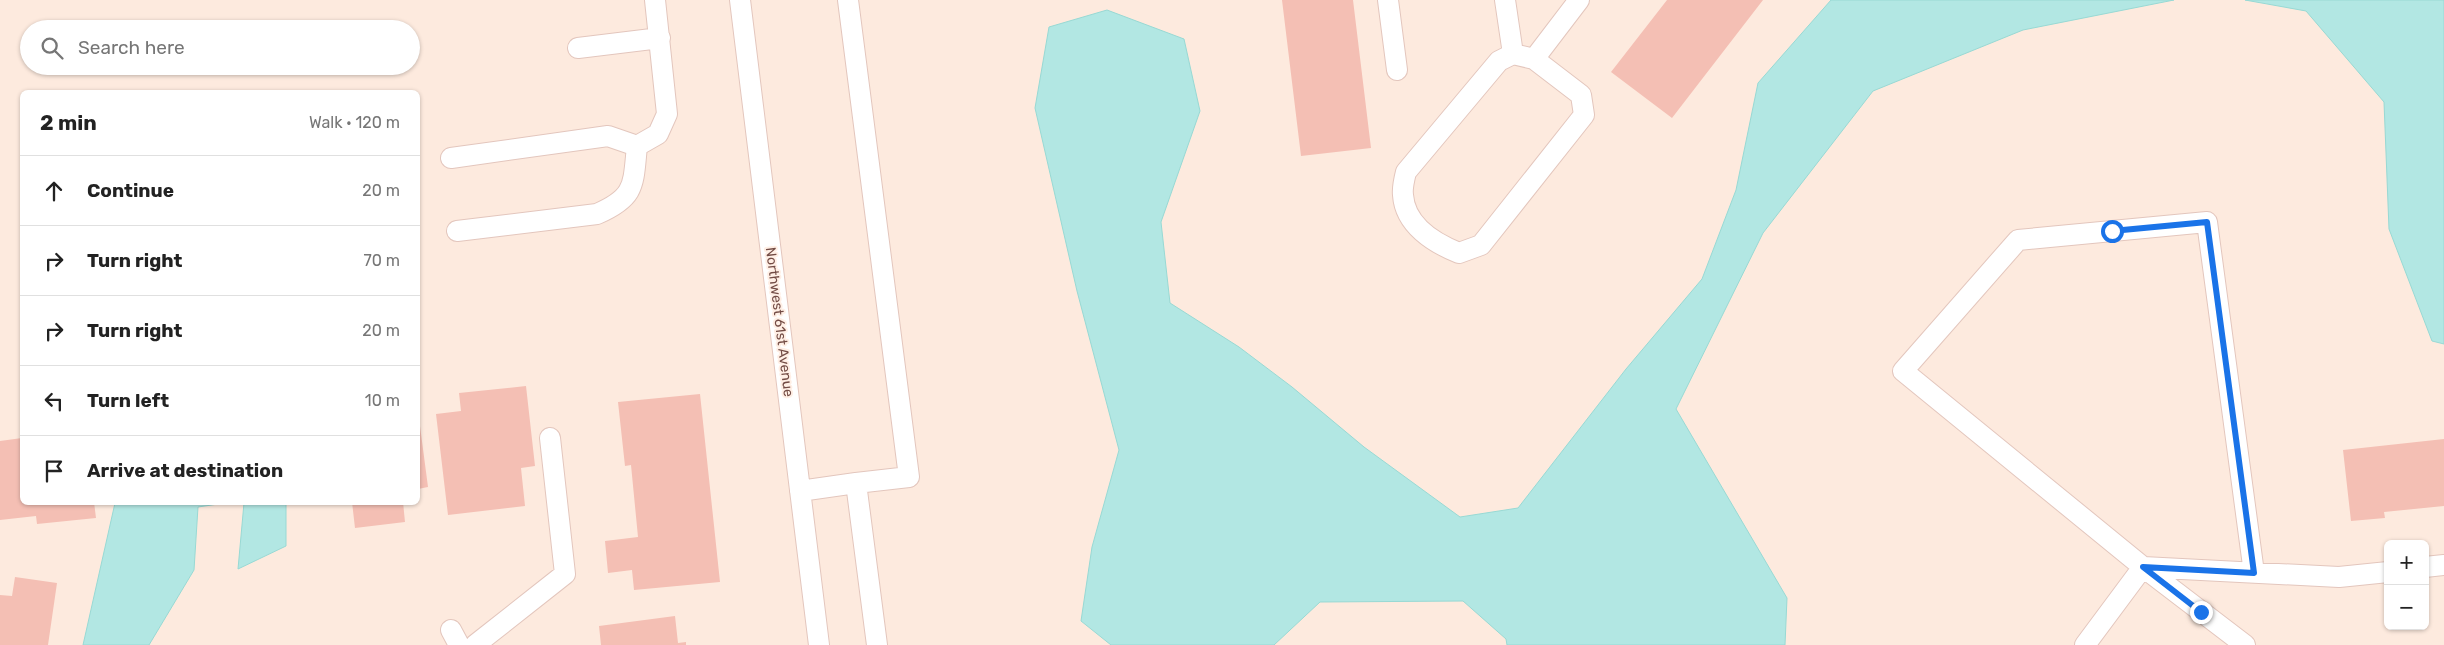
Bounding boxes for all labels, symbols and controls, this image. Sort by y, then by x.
search box [20,20,420,75]
icon: search [38,34,66,62]
text: Search here [78,36,185,59]
text: 2 min [40,110,97,135]
text: Walk · 120 m [309,113,400,132]
icon: ahead [40,177,68,205]
text: Continue [87,179,174,202]
text: 20 m [362,181,400,200]
route start [2101,220,2124,243]
street label: Northwest 61st Avenue [762,246,797,398]
icon: right [40,247,68,275]
text: Turn right [87,249,182,272]
text: 70 m [363,251,400,270]
icon: right [40,317,68,345]
text: Turn right [87,319,182,342]
text: 20 m [362,321,400,340]
icon: left [40,387,68,415]
text: Turn left [87,389,169,412]
text: 10 m [365,391,400,410]
icon: arrive [40,457,68,485]
text: Arrive at destination [87,459,283,482]
map controls [2384,540,2429,630]
button: + [2384,540,2429,585]
button: − [2384,585,2429,630]
route end [2190,601,2213,624]

